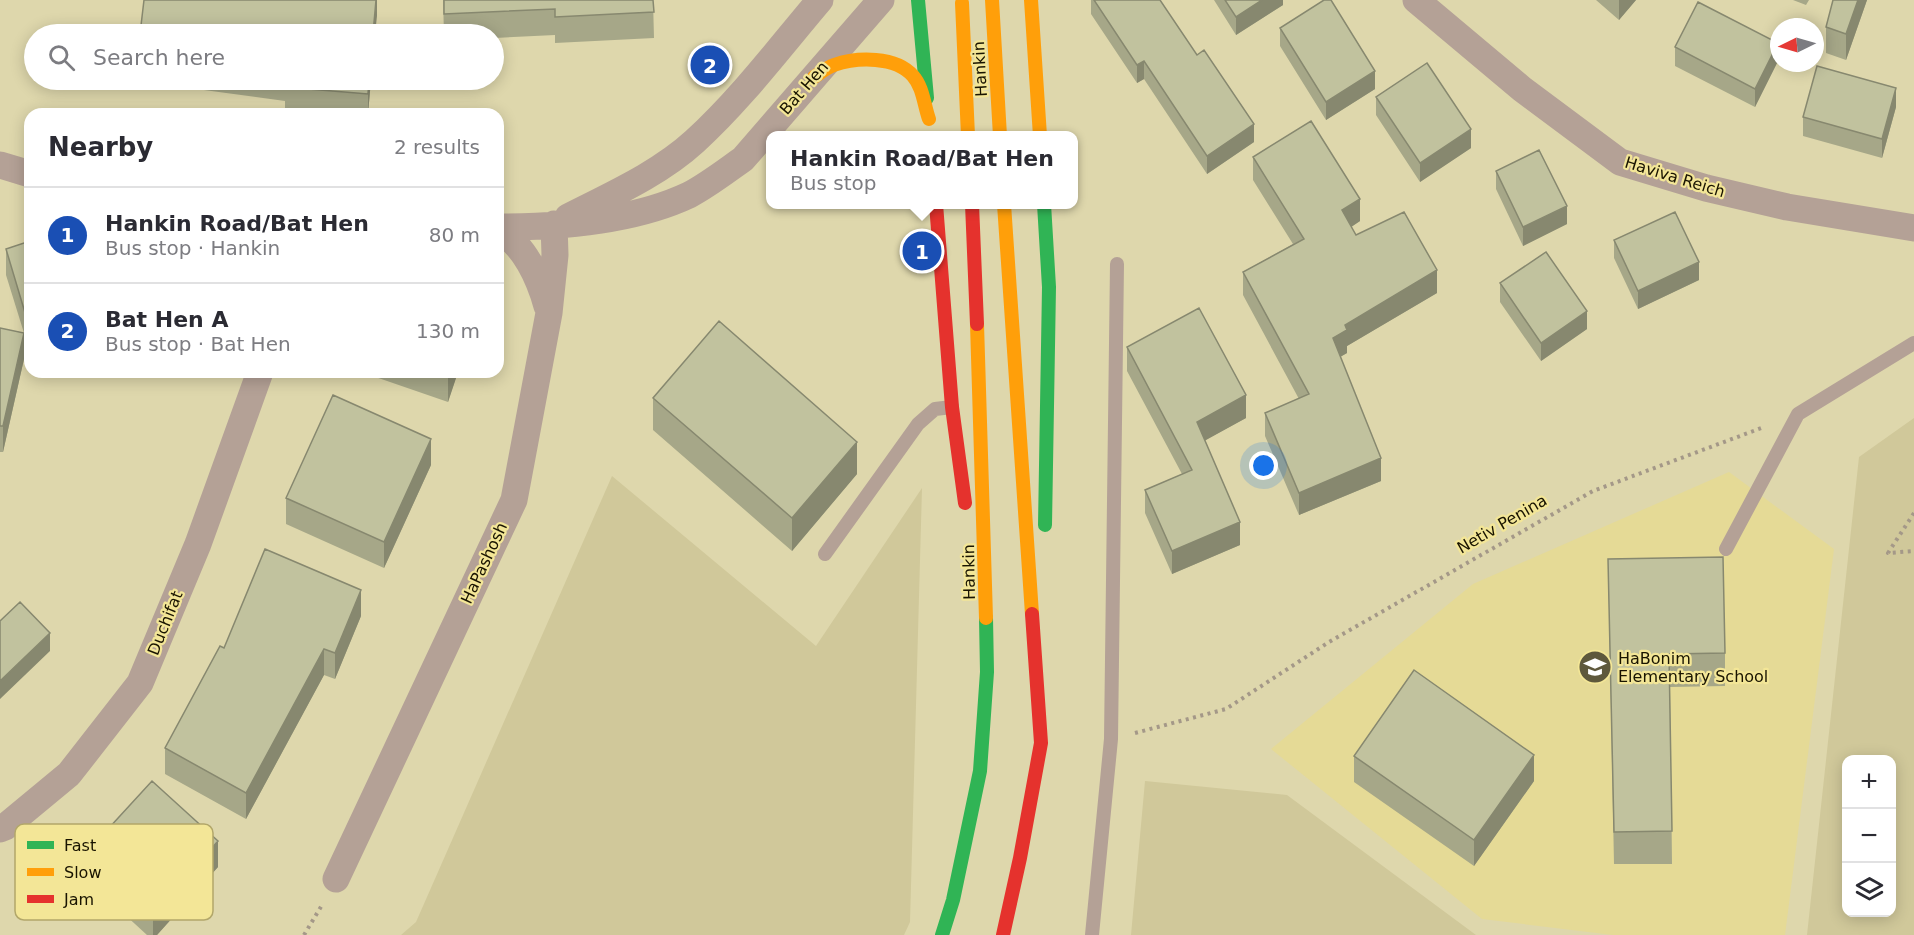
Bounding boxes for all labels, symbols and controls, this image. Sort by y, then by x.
north arrow [1770,18,1824,72]
search box [24,24,504,90]
icon: search [45,41,78,74]
street label: Hankin [969,41,991,97]
pin: 2 [690,42,730,88]
text: Search here [93,45,225,70]
street label: Bat Hen [776,58,832,118]
popup [766,131,1078,209]
text: Nearby [48,132,153,162]
text: 2 results [394,135,480,159]
text: Hankin Road/Bat Hen [790,146,1054,171]
street label: Haviva Reich [1623,153,1727,201]
text: Bus stop [790,171,876,195]
text: Hankin Road/Bat Hen [105,211,369,236]
text: 1 [61,223,74,247]
text: 80 m [429,223,480,247]
pin: 1 [902,228,942,274]
text: Bus stop · Hankin [105,236,280,260]
text: Bat Hen A [105,307,228,332]
text: 2 [61,319,74,343]
text: 130 m [416,319,480,343]
text: Bus stop · Bat Hen [105,332,291,356]
your location [1249,451,1278,480]
street label: Netiv Penina [1454,491,1550,557]
street label: HaPashosh [457,519,511,607]
street label: Hankin [959,544,979,600]
street label: Duchifat [144,588,186,658]
school or university icon: HaBonim Elementary School [1577,649,1613,685]
place label: HaBonim Elementary School [1618,649,1768,686]
map controls [1842,755,1896,917]
button: + [1842,755,1896,809]
button: − [1842,809,1896,863]
legend [15,824,213,920]
text: Fast [64,836,96,855]
text: Slow [64,863,101,882]
button: layers [1842,863,1896,917]
text: Jam [63,890,94,909]

